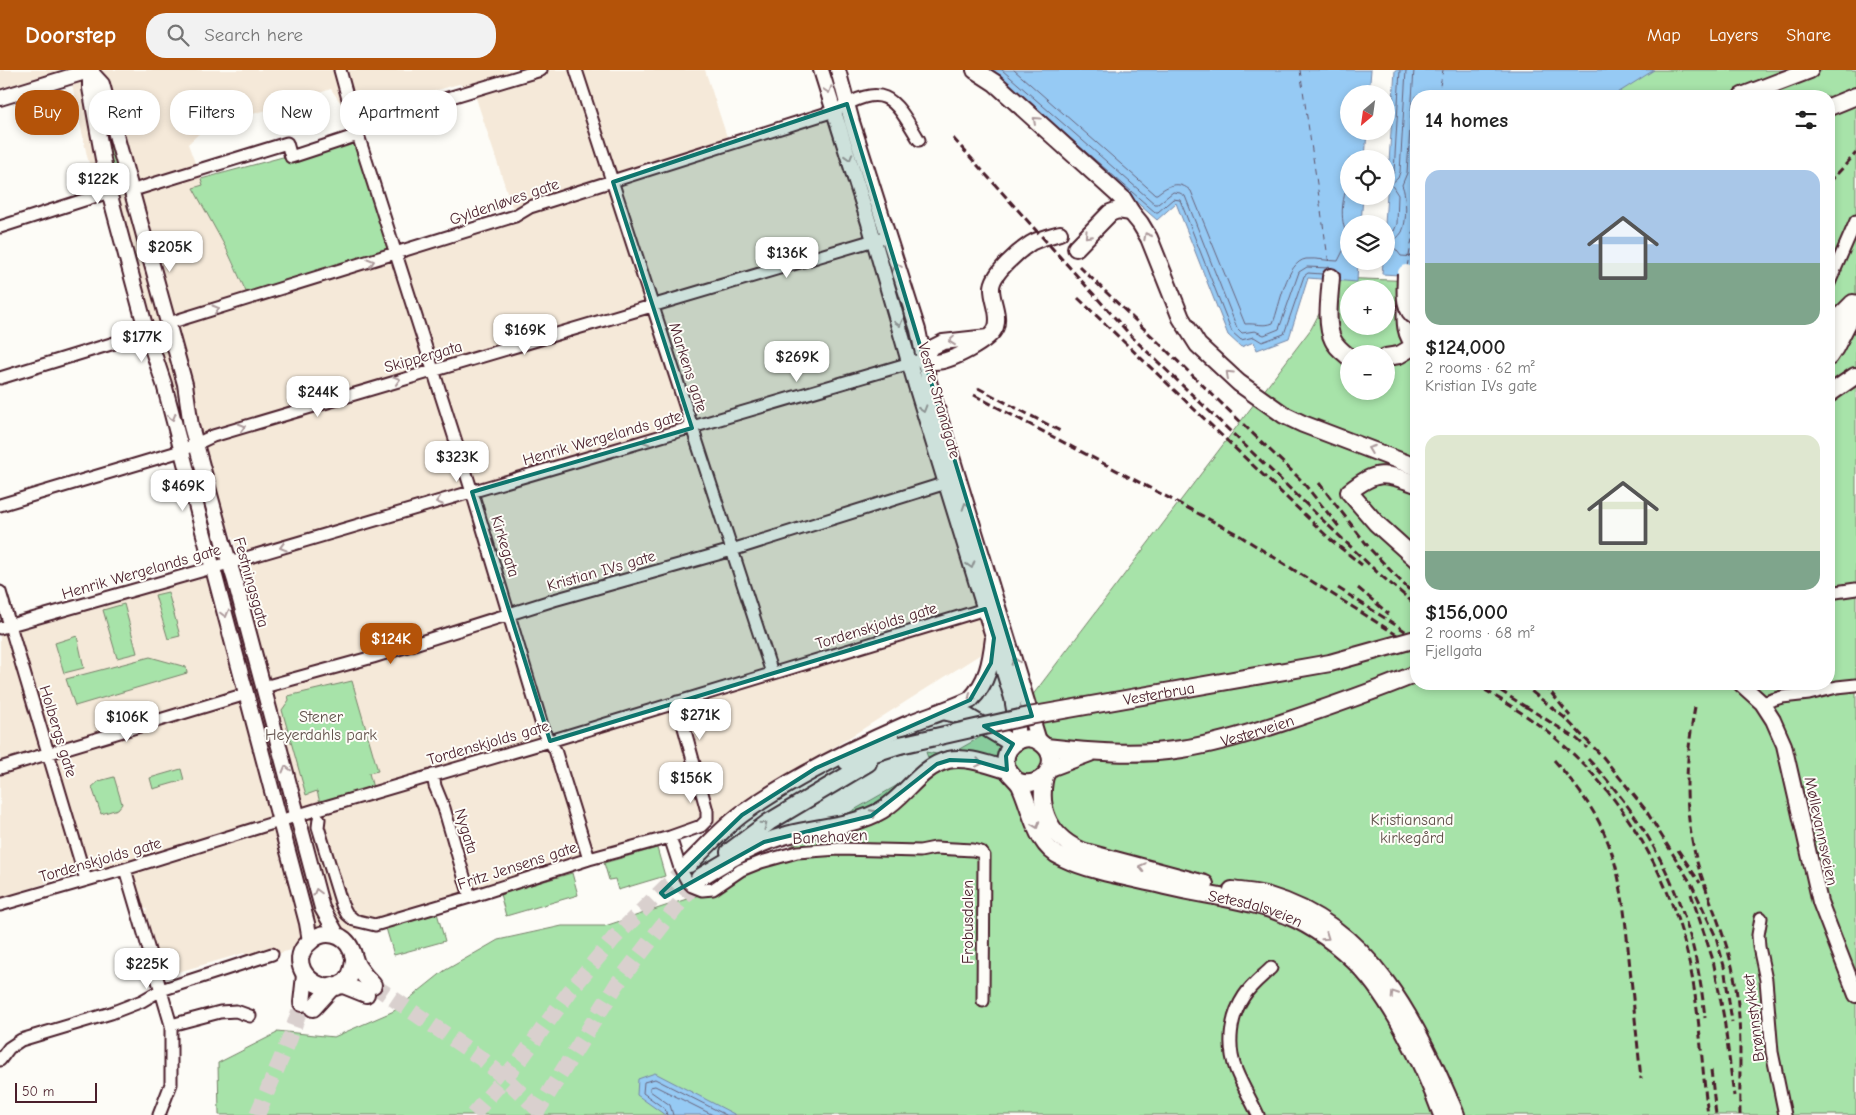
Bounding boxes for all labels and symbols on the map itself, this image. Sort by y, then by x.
north arrow [1340,85,1395,140]
one-way arrow [822,86,832,94]
one-way arrow [1032,117,1041,126]
one-way arrow [843,153,853,161]
pin: $122K [63,162,133,205]
street label: Gyldenløves gate [447,175,561,229]
one-way arrow [1085,229,1094,238]
pin: $205K [135,230,205,273]
one-way arrow [1143,232,1153,241]
pin: $136K [752,236,822,279]
one-way arrow [366,257,375,267]
one-way arrow [892,262,902,270]
one-way arrow [211,304,220,315]
pin: $169K [490,314,560,356]
one-way arrow [893,319,903,327]
pin: $177K [107,320,177,363]
street label: Markens gate [665,320,711,414]
one-way arrow [948,335,956,346]
street label: Skippergata [382,337,464,377]
pin: $269K [762,340,832,383]
street label: Vestre Strandgate [914,340,964,461]
one-way arrow [1225,371,1234,380]
pin: $244K [283,376,353,418]
one-way arrow [392,376,401,386]
one-way arrow [918,405,928,413]
street label: Henrik Wergelands gate [521,407,684,469]
one-way arrow [167,413,177,421]
one-way arrow [237,423,245,433]
one-way arrow [642,436,650,446]
pin: $323K [422,440,492,483]
one-way arrow [1367,445,1375,455]
pin: $469K [148,470,218,512]
one-way arrow [436,496,444,506]
one-way arrow [962,502,972,511]
street label: Kirkegata [487,513,523,579]
street label: Festningsgata [230,535,273,630]
street label: Henrik Wergelands gate [60,541,223,603]
one-way arrow [280,542,288,552]
street label: Kristian IVs gate [545,547,658,595]
one-way arrow [966,560,976,568]
street label: Tordenskjolds gate [813,599,939,653]
one-way arrow [219,609,230,618]
pin: $124K [356,622,426,665]
one-way arrow [1010,657,1020,666]
street label: Vesterbrua [1122,679,1196,709]
street label: Holbergs gate [35,683,81,780]
one-way arrow [967,691,976,700]
pin: $271K [665,698,735,741]
pin: $106K [92,700,162,743]
park label: Stener Heyerdahls park [265,708,377,744]
street label: Vesterveien [1219,711,1296,751]
street label: Tordenskjolds gate [425,717,551,769]
one-way arrow [975,757,984,767]
pin: $156K [656,762,726,804]
one-way arrow [281,765,291,773]
street label: Møllevannsveien [1801,775,1841,887]
street label: Nygata [451,806,481,856]
one-way arrow [869,809,878,819]
park label: Kristiansand kirkegård [1370,811,1454,847]
one-way arrow [1030,821,1040,829]
one-way arrow [758,822,768,831]
street label: Banehaven [792,826,868,848]
street label: Tordenskjolds gate [37,834,163,886]
street label: Fritz Jensens gate [455,838,579,894]
one-way arrow [1139,862,1147,872]
street label: Frobusdalen [959,880,977,964]
street label: Setesdalsveien [1207,887,1305,931]
one-way arrow [312,888,323,897]
one-way arrow [1320,931,1329,940]
pin: $225K [112,948,182,990]
street label: Brønnstykket [1740,973,1768,1063]
one-way arrow [1391,990,1401,999]
scale bar [15,1080,98,1103]

